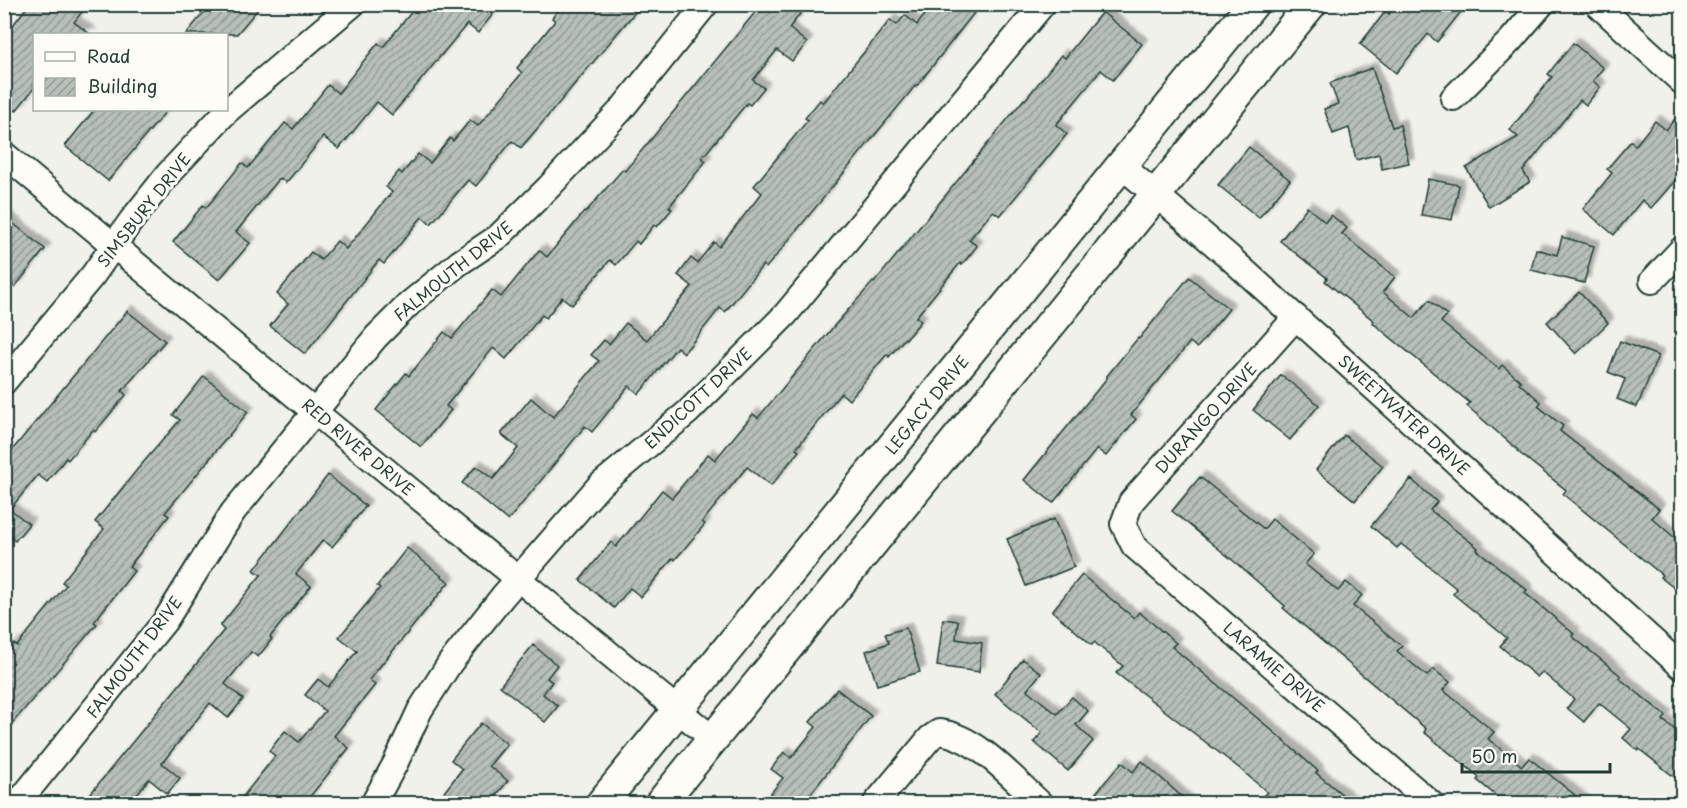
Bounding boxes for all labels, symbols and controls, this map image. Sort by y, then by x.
legend [33,33,228,111]
text: Road [87,42,131,69]
text: Building [87,72,157,99]
street label: SIMSBURY DRIVE [91,147,196,272]
street label: FALMOUTH DRIVE [388,215,517,326]
street label: ENDICOTT DRIVE [638,341,756,454]
street label: SWEETWATER DRIVE [1333,348,1476,480]
street label: LEGACY DRIVE [879,350,974,459]
street label: DURANGO DRIVE [1149,356,1262,478]
street label: RED RIVER DRIVE [297,392,420,500]
street label: FALMOUTH DRIVE [79,591,187,722]
street label: LARAMIE DRIVE [1219,615,1331,717]
scale bar [1462,736,1610,774]
text: 50 m [1471,742,1518,769]

